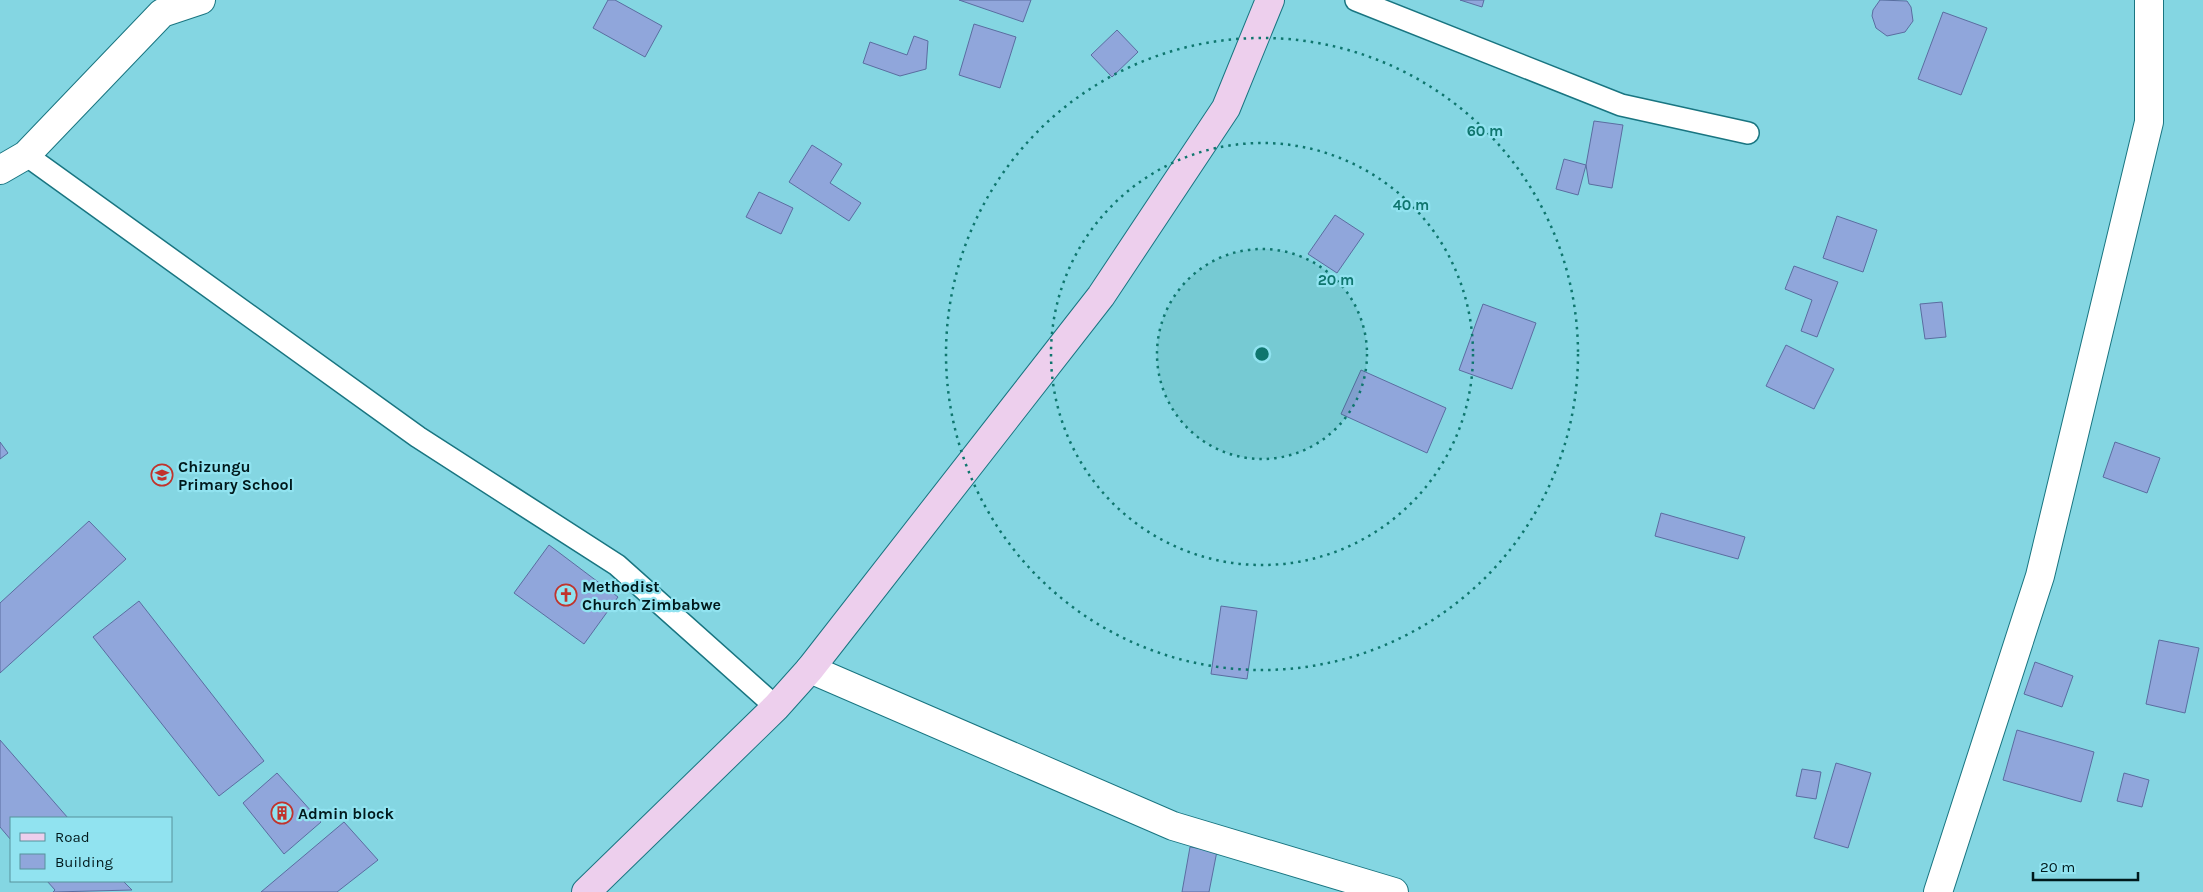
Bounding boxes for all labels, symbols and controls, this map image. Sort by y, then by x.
text: 60 m [1467,122,1503,140]
text: 40 m [1393,196,1429,214]
text: 20 m [1318,271,1354,289]
centre of rings [1253,345,1271,363]
place label: Chizungu Primary School [178,457,293,494]
school or university icon: Chizungu Primary School [150,463,174,487]
place label: Methodist Church Zimbabwe [582,577,721,614]
church icon: Methodist Church Zimbabwe [554,583,578,607]
building icon: Admin block [270,801,294,825]
place label: Admin block [298,804,395,823]
legend [10,817,172,882]
text: Road [55,828,90,846]
scale bar [2033,850,2138,882]
text: Building [55,853,113,871]
text: 20 m [2040,858,2075,876]

